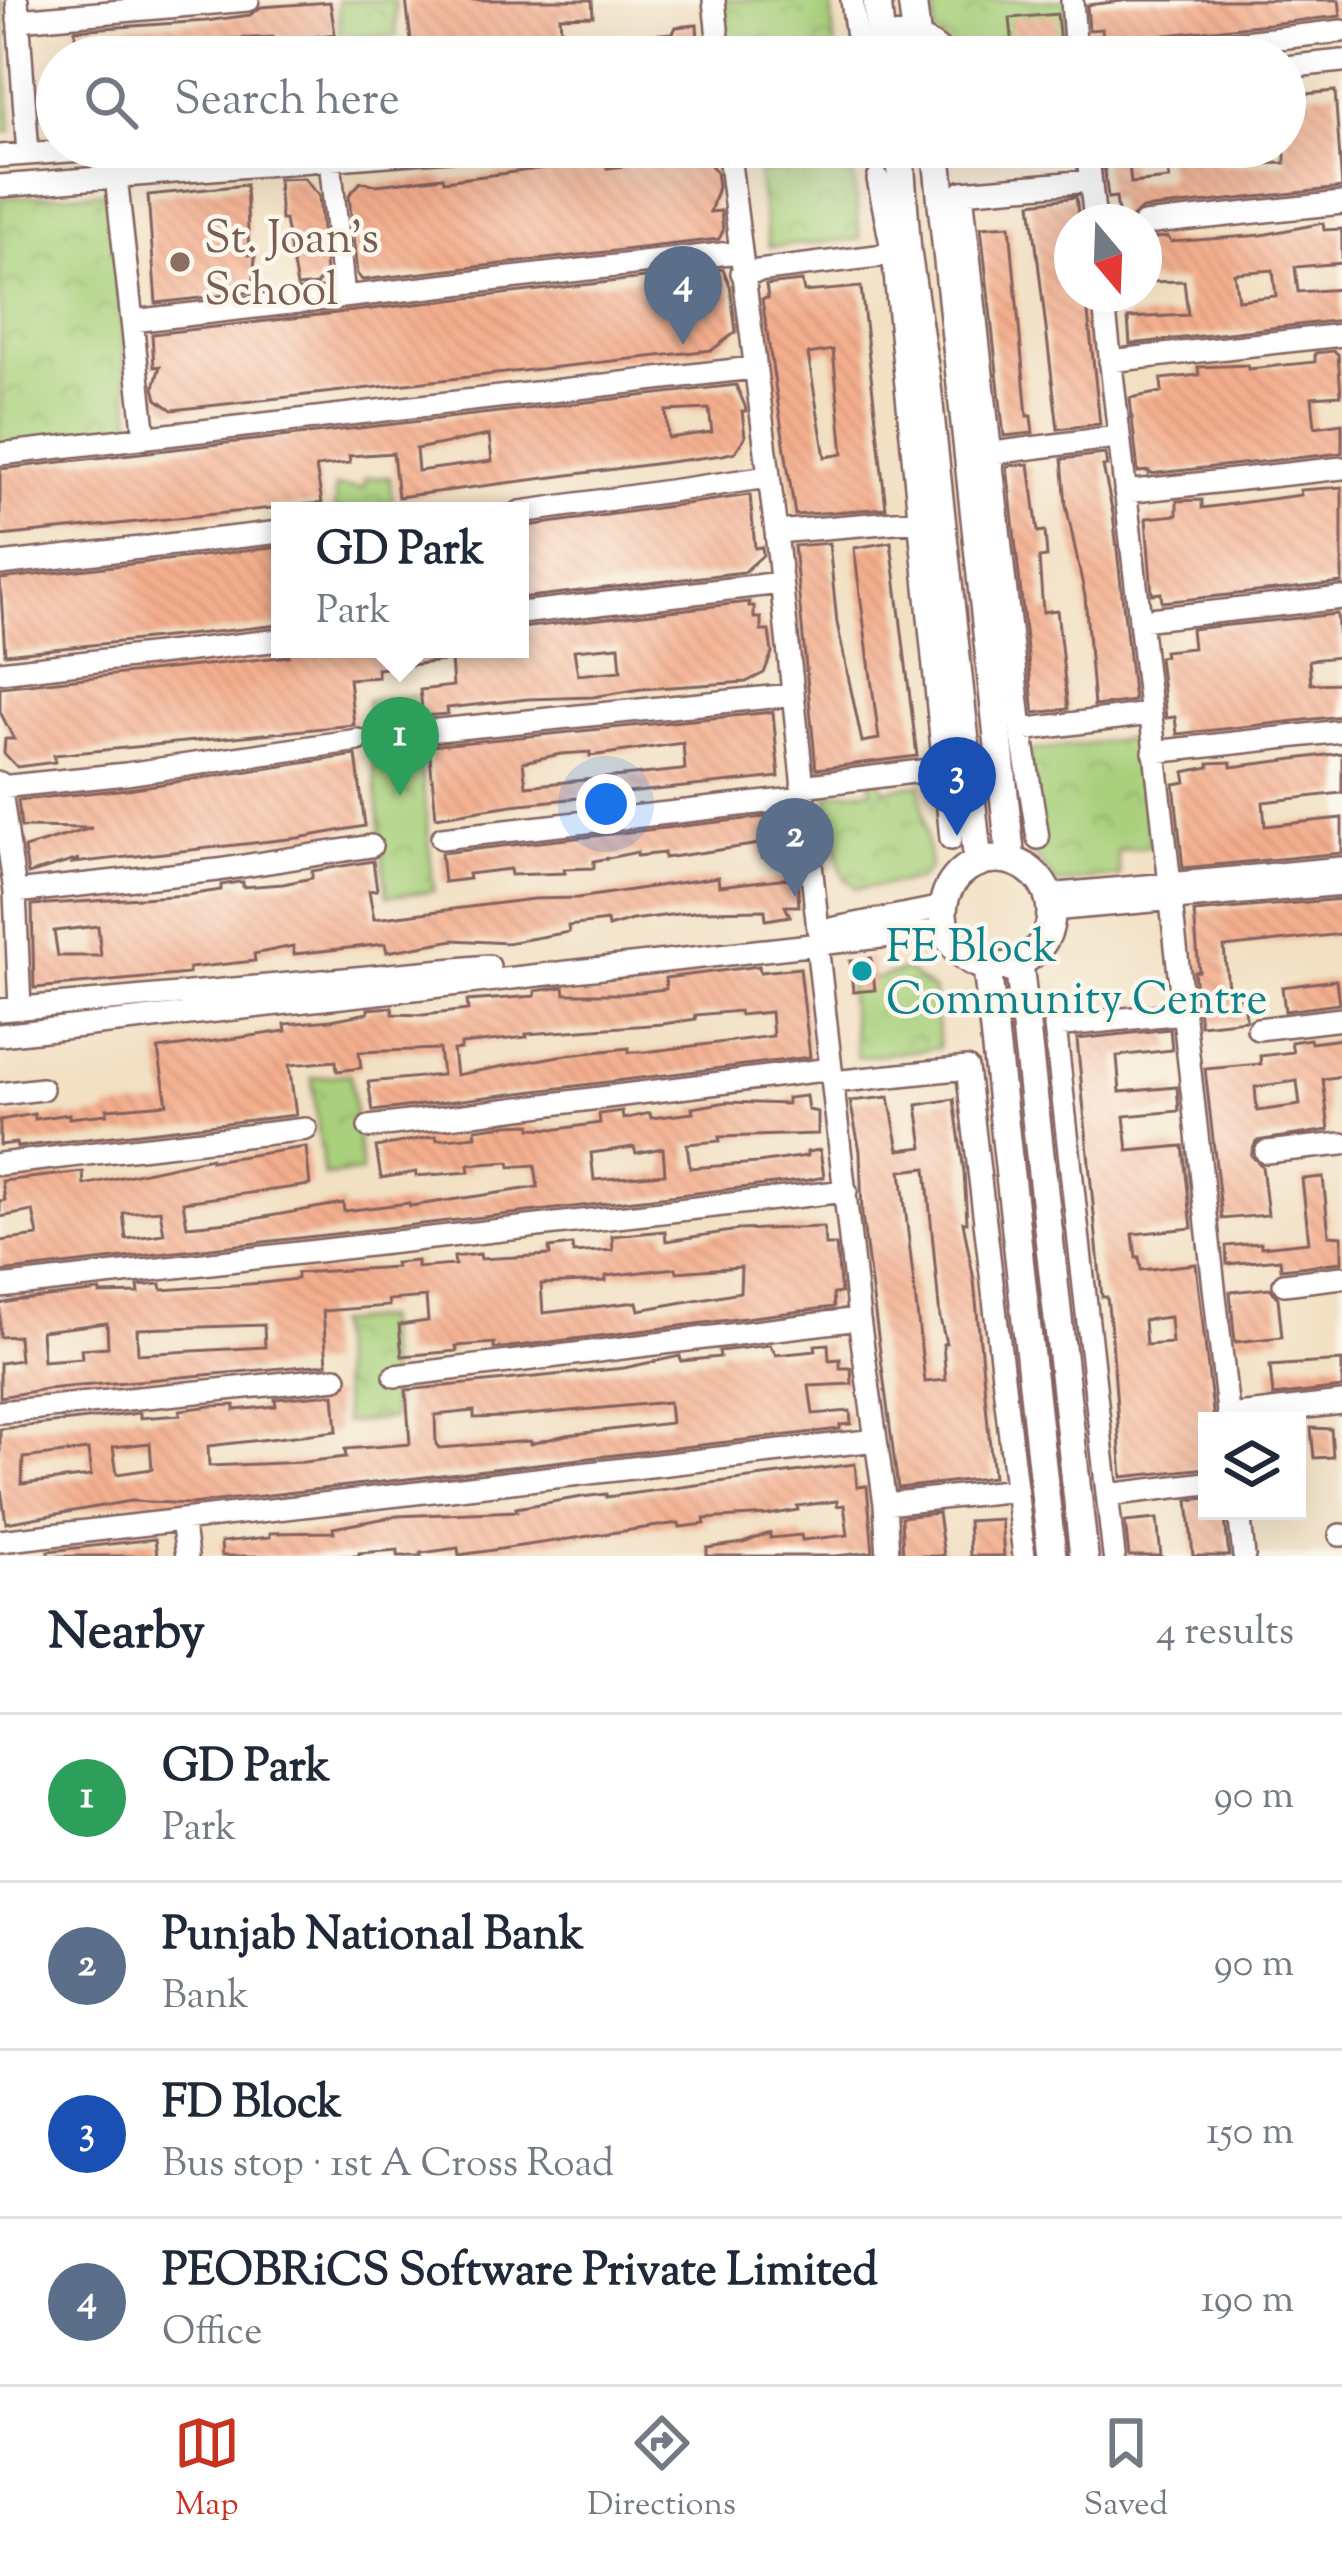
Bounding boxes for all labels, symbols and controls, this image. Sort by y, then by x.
search box [36,36,1306,168]
icon: search [78,69,144,135]
text: Search here [174,70,400,135]
north arrow [1054,204,1162,312]
place label: St. Joan's School [204,209,379,326]
pin: 4 [644,246,722,345]
marker: St. Joan's School [167,249,193,275]
popup [271,502,529,658]
text: GD Park [316,520,484,585]
text: Park [316,585,391,641]
pin: 1 [361,697,439,796]
pin: 3 [918,737,996,836]
your location [576,774,636,834]
pin: 2 [756,798,834,897]
place label: FE Block Community Centre [886,918,1267,1035]
marker: FE Block Community Centre [849,958,875,984]
map controls [1198,1412,1306,1520]
button: layers [1198,1412,1306,1520]
text: Nearby [48,1598,205,1671]
text: 4 results [1156,1606,1294,1662]
text: GD Park [162,1737,330,1802]
text: 1 [80,1770,94,1826]
text: 90 m [1214,1770,1294,1826]
text: Park [162,1802,237,1858]
text: Punjab National Bank [162,1905,584,1970]
text: 2 [78,1938,96,1994]
text: 90 m [1214,1938,1294,1994]
text: Bank [162,1970,249,2026]
text: FD Block [162,2073,342,2138]
text: 3 [79,2106,95,2162]
text: 150 m [1206,2106,1294,2162]
text: Bus stop · 1st A Cross Road [162,2138,614,2194]
text: PEOBRiCS Software Private Limited [162,2241,878,2306]
text: 4 [77,2274,97,2330]
text: 190 m [1201,2274,1294,2330]
text: Office [162,2306,262,2362]
tab: Map [174,2410,240,2530]
tab: Directions [587,2410,736,2530]
tab: Saved [1084,2410,1168,2530]

